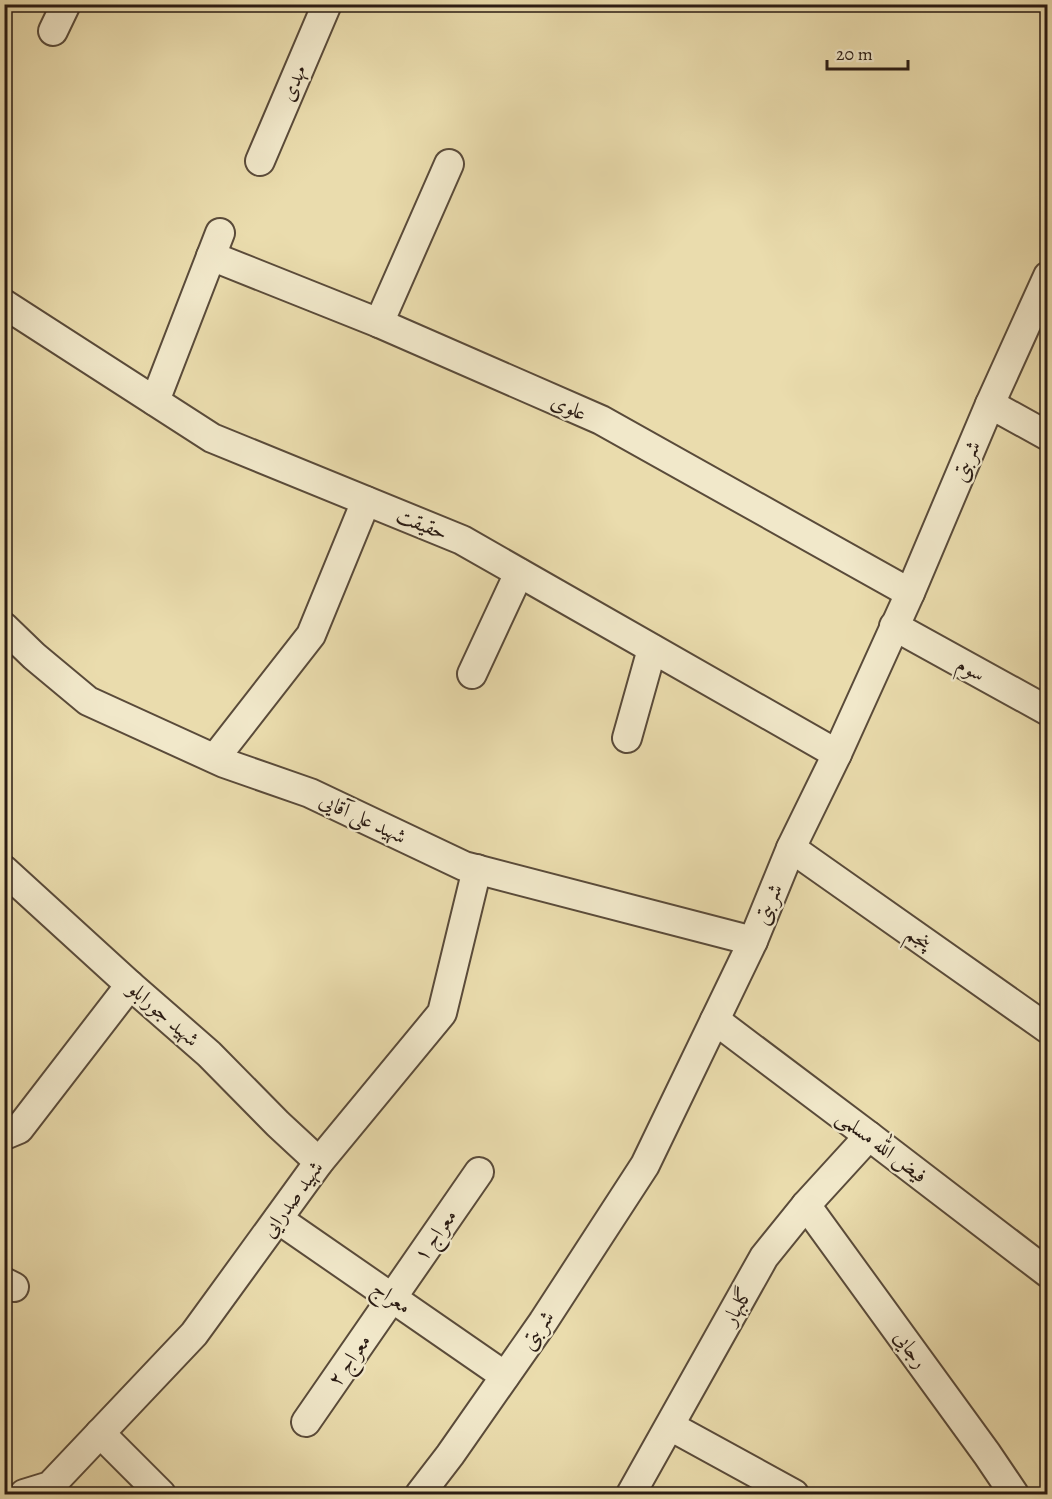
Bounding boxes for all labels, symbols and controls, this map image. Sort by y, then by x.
scale bar [827,33,908,71]
text: 20 m [836,42,873,66]
street label: مهدی [273,60,313,106]
street label: علوی [547,387,591,427]
street label: شربتی [945,436,987,486]
street label: حقیقت [392,501,452,547]
street label: سوم [950,650,990,692]
street label: شهید علی آقایی [314,786,411,852]
street label: شربتی [747,879,789,929]
street label: پنجم [897,919,939,963]
street label: شهید جورابلو [121,974,206,1053]
street label: فیض الله مسلمی [831,1100,935,1189]
street label: شهید صدرایی [255,1155,329,1243]
street label: معراج ۱ [407,1203,467,1270]
street label: معراج [364,1274,417,1324]
street label: گلبهار [714,1282,759,1332]
street label: شربتی [514,1305,560,1355]
street label: رجایی [888,1324,934,1374]
street label: معراج ۲ [321,1328,381,1395]

